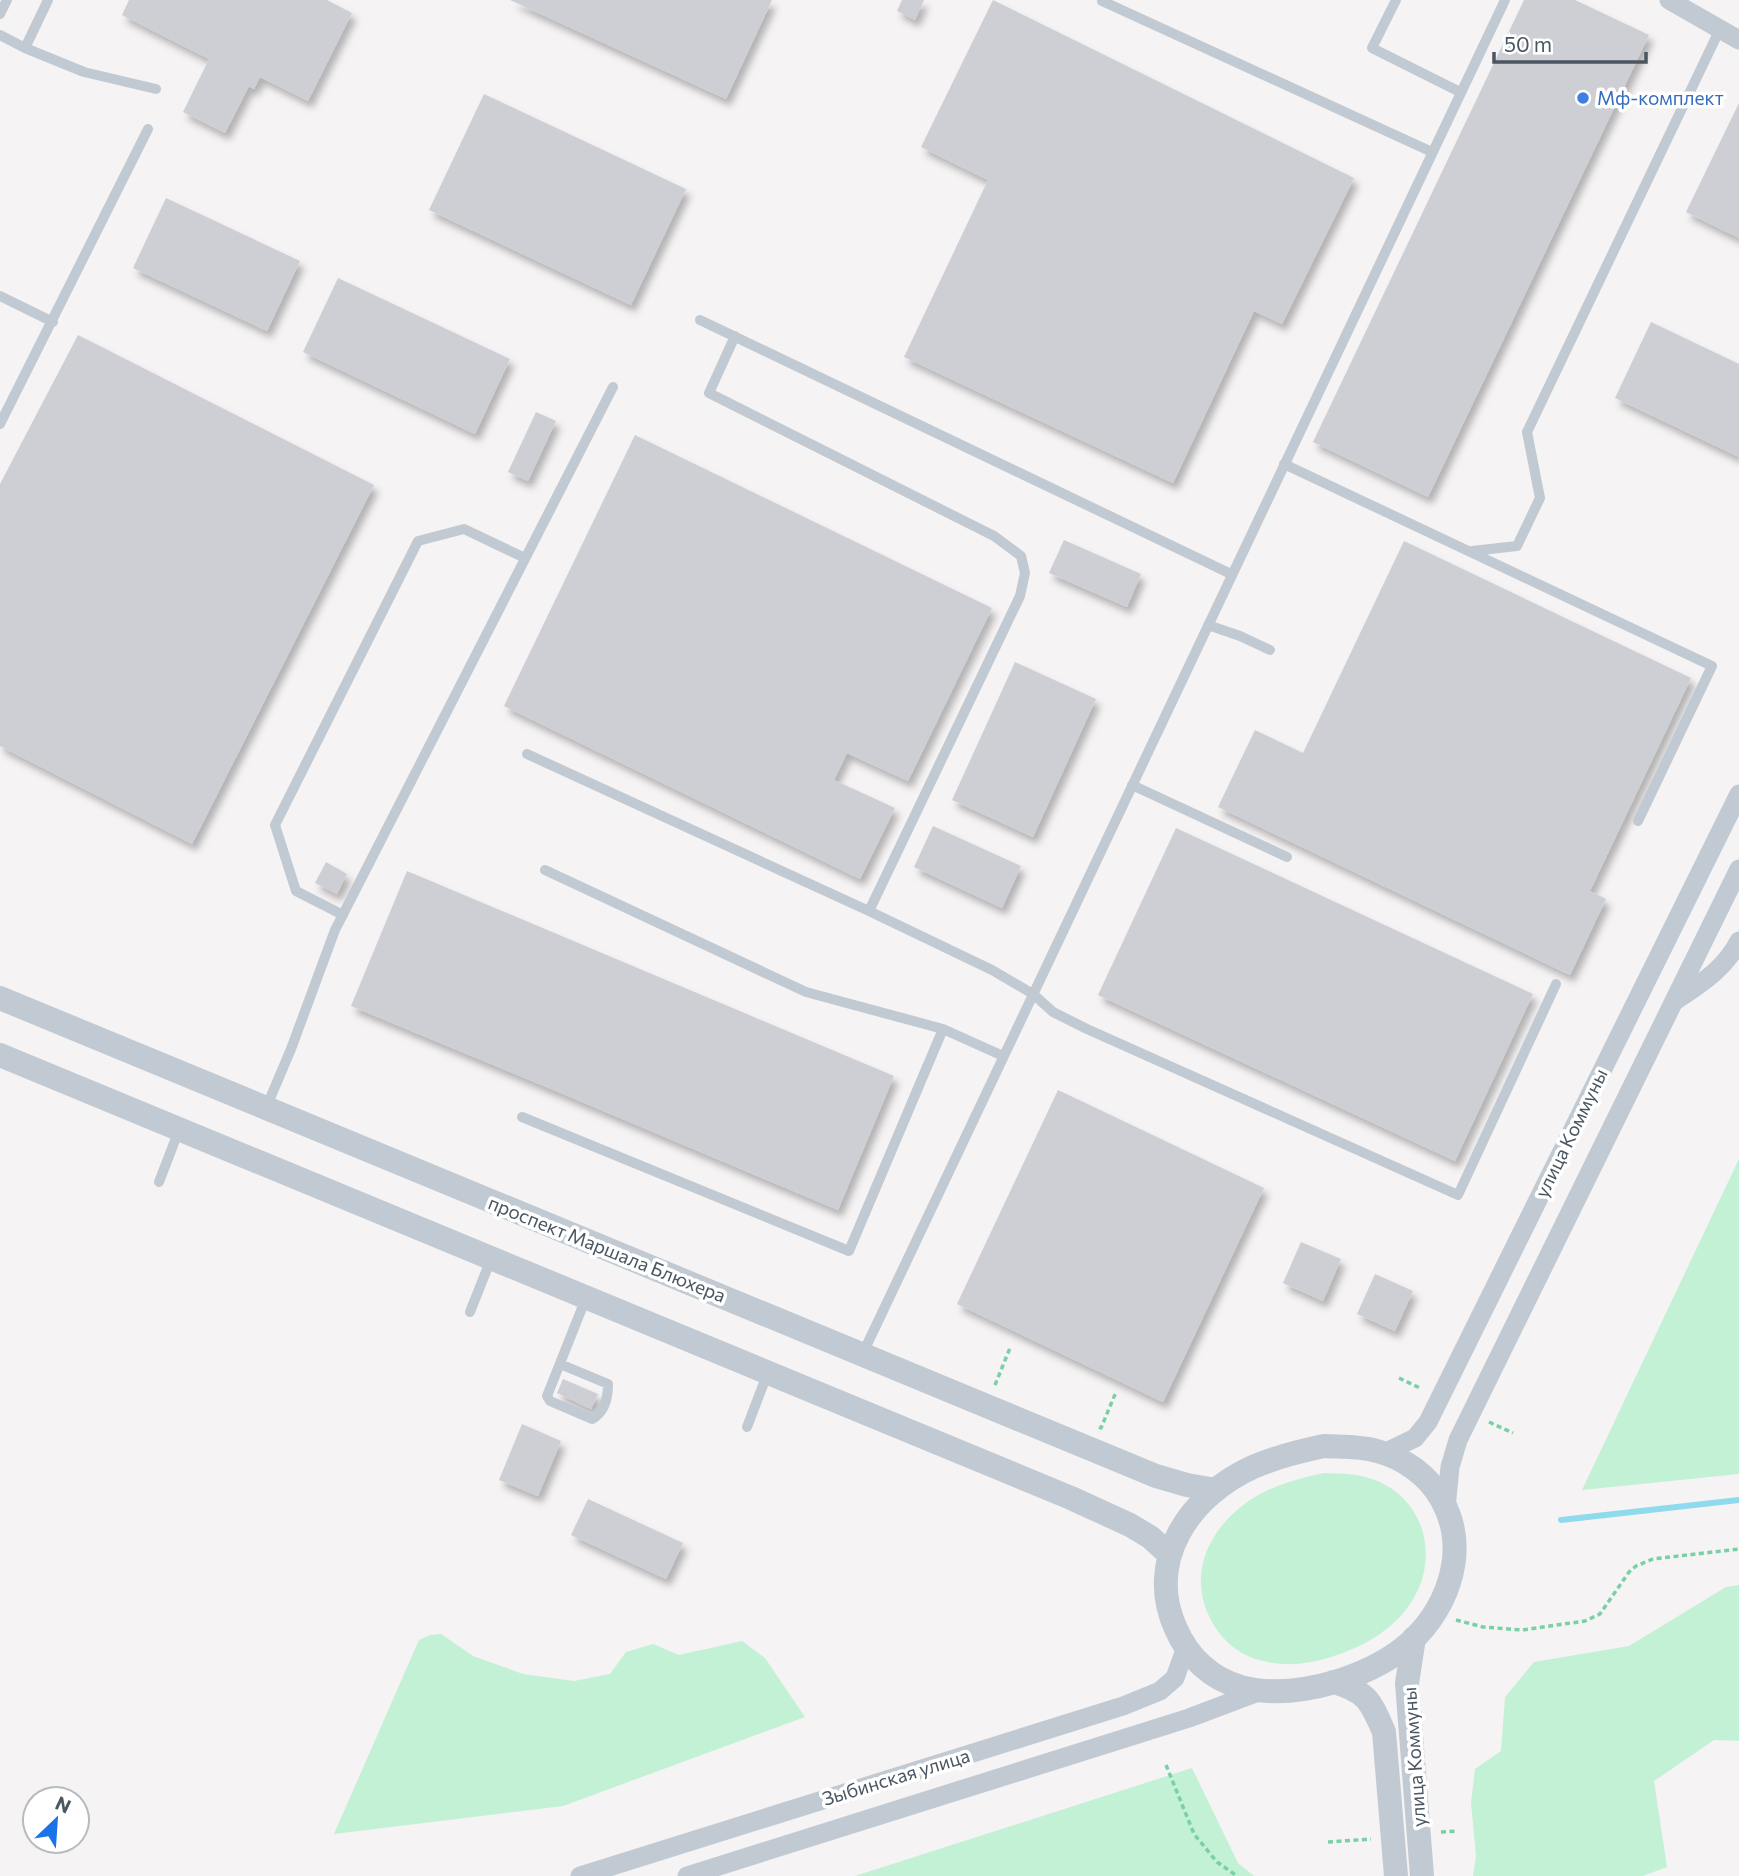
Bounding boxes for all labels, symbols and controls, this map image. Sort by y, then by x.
scale bar [1494,21,1646,65]
text: 50 m [1504,31,1552,56]
place label: Мф-комплект [1597,86,1724,109]
marker: Мф-комплект [1575,90,1591,106]
street label: улица Коммуны [1529,1065,1612,1201]
street label: проспект Маршала Блюхера [485,1190,729,1307]
street label: улица Коммуны [1397,1686,1430,1828]
street label: Зыбинская улица [819,1743,972,1810]
north arrow [21,1785,91,1855]
text: N [52,1791,75,1818]

